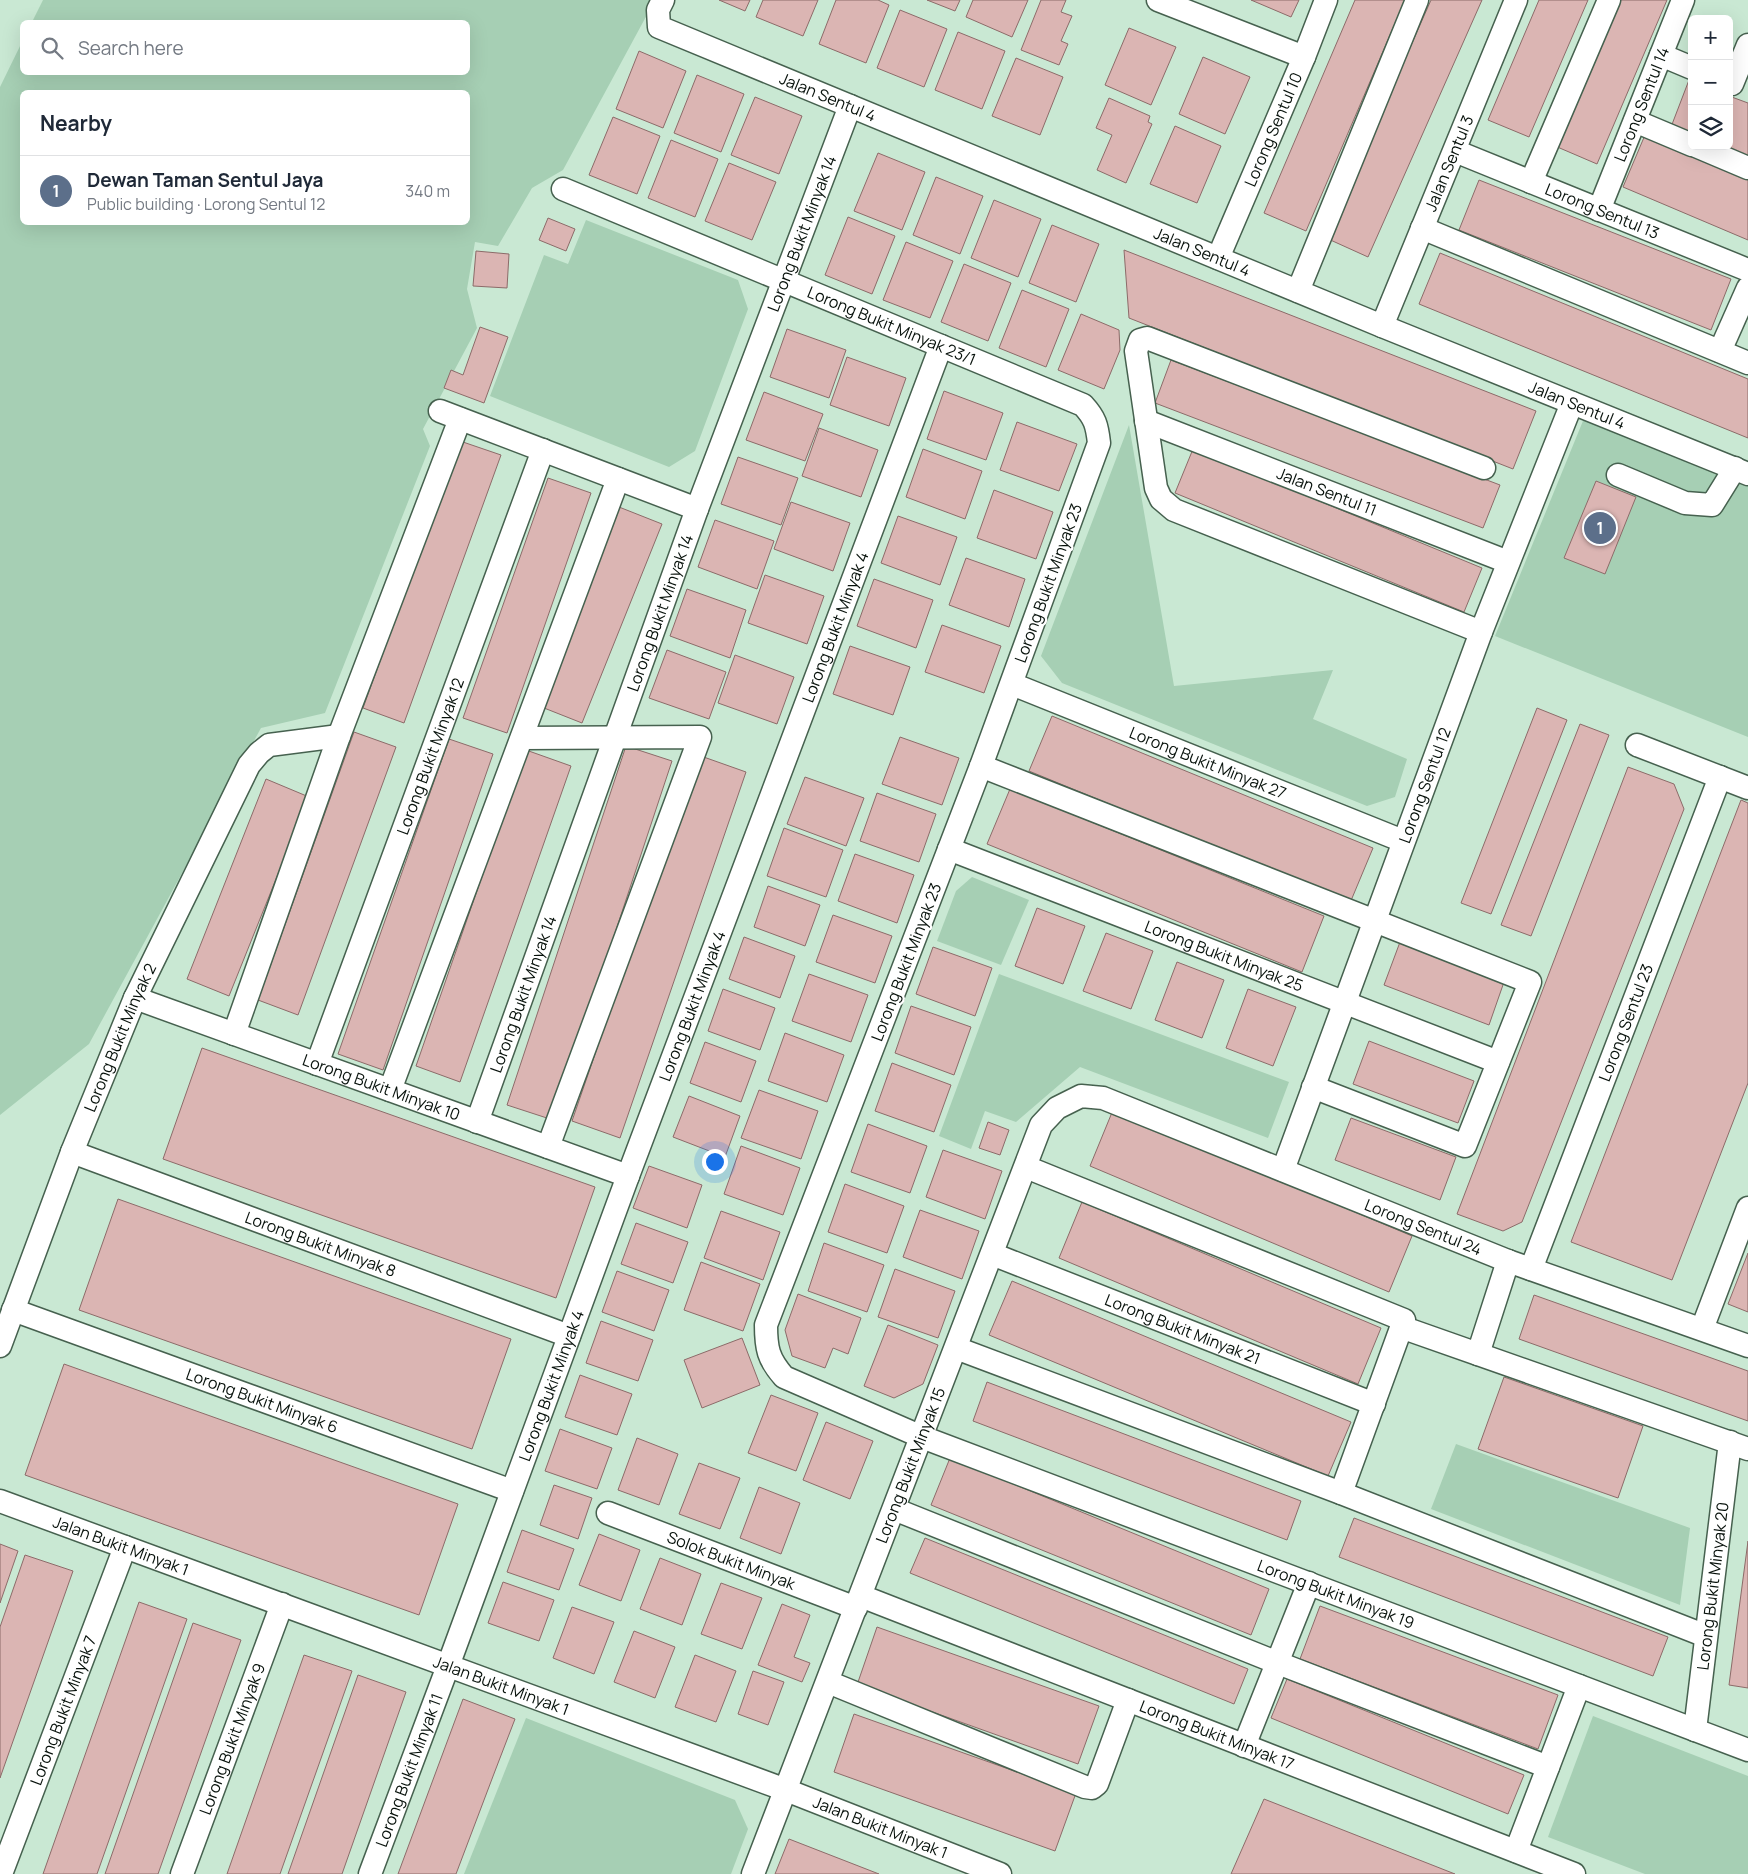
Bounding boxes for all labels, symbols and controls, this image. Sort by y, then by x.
map controls [1688,15,1733,150]
button: + [1688,15,1733,60]
search box [20,20,470,75]
icon: search [38,34,66,62]
text: Search here [78,35,184,61]
street label: Lorong Sentul 14 [1608,43,1674,165]
button: − [1688,60,1733,105]
street label: Jalan Sentul 4 [776,67,879,127]
street label: Lorong Sentul 10 [1239,69,1307,190]
button: layers [1688,105,1733,150]
text: Nearby [40,109,112,137]
street label: Jalan Sentul 3 [1419,112,1478,215]
street label: Lorong Bukit Minyak 14 [762,152,841,315]
text: Dewan Taman Sentul Jaya [87,167,323,193]
street label: Lorong Sentul 13 [1542,178,1663,244]
text: 1 [52,180,60,202]
text: 340 m [405,180,450,202]
text: Public building · Lorong Sentul 12 [87,193,325,215]
street label: Jalan Sentul 4 [1151,222,1254,281]
street label: Lorong Bukit Minyak 23/1 [804,281,979,370]
street label: Jalan Sentul 4 [1525,375,1629,434]
street label: Jalan Sentul 11 [1274,462,1380,521]
street label: Lorong Bukit Minyak 23 [1009,500,1087,666]
pin: 1 [1584,509,1616,547]
street label: Lorong Bukit Minyak 14 [621,531,698,695]
street label: Lorong Bukit Minyak 4 [797,548,874,705]
street label: Lorong Bukit Minyak 12 [391,675,469,838]
street label: Lorong Bukit Minyak 27 [1126,721,1290,804]
street label: Lorong Sentul 12 [1393,724,1456,846]
street label: Lorong Bukit Minyak 23 [866,880,946,1044]
street label: Lorong Bukit Minyak 14 [485,912,561,1076]
street label: Lorong Bukit Minyak 25 [1142,915,1307,996]
street label: Lorong Bukit Minyak 4 [654,927,731,1084]
street label: Lorong Bukit Minyak 2 [79,960,161,1115]
street label: Lorong Sentul 23 [1593,961,1658,1085]
street label: Lorong Bukit Minyak 10 [300,1048,463,1126]
your location [702,1149,728,1175]
street label: Lorong Sentul 24 [1361,1193,1485,1260]
street label: Lorong Bukit Minyak 8 [242,1206,399,1282]
street label: Lorong Bukit Minyak 21 [1102,1288,1264,1369]
street label: Lorong Bukit Minyak 4 [513,1307,589,1464]
street label: Lorong Bukit Minyak 6 [183,1363,341,1438]
street label: Lorong Bukit Minyak 15 [870,1384,950,1546]
street label: Lorong Bukit Minyak 20 [1691,1501,1734,1671]
street label: Jalan Bukit Minyak 1 [50,1511,192,1581]
street label: Solok Bukit Minyak [664,1526,800,1595]
street label: Lorong Bukit Minyak 19 [1254,1554,1418,1634]
street label: Lorong Bukit Minyak 7 [25,1633,101,1788]
street label: Jalan Bukit Minyak 1 [430,1650,572,1720]
street label: Lorong Bukit Minyak 9 [194,1660,270,1818]
street label: Lorong Bukit Minyak 11 [370,1690,448,1850]
street label: Lorong Bukit Minyak 17 [1136,1695,1297,1775]
street label: Jalan Bukit Minyak 1 [810,1791,951,1863]

